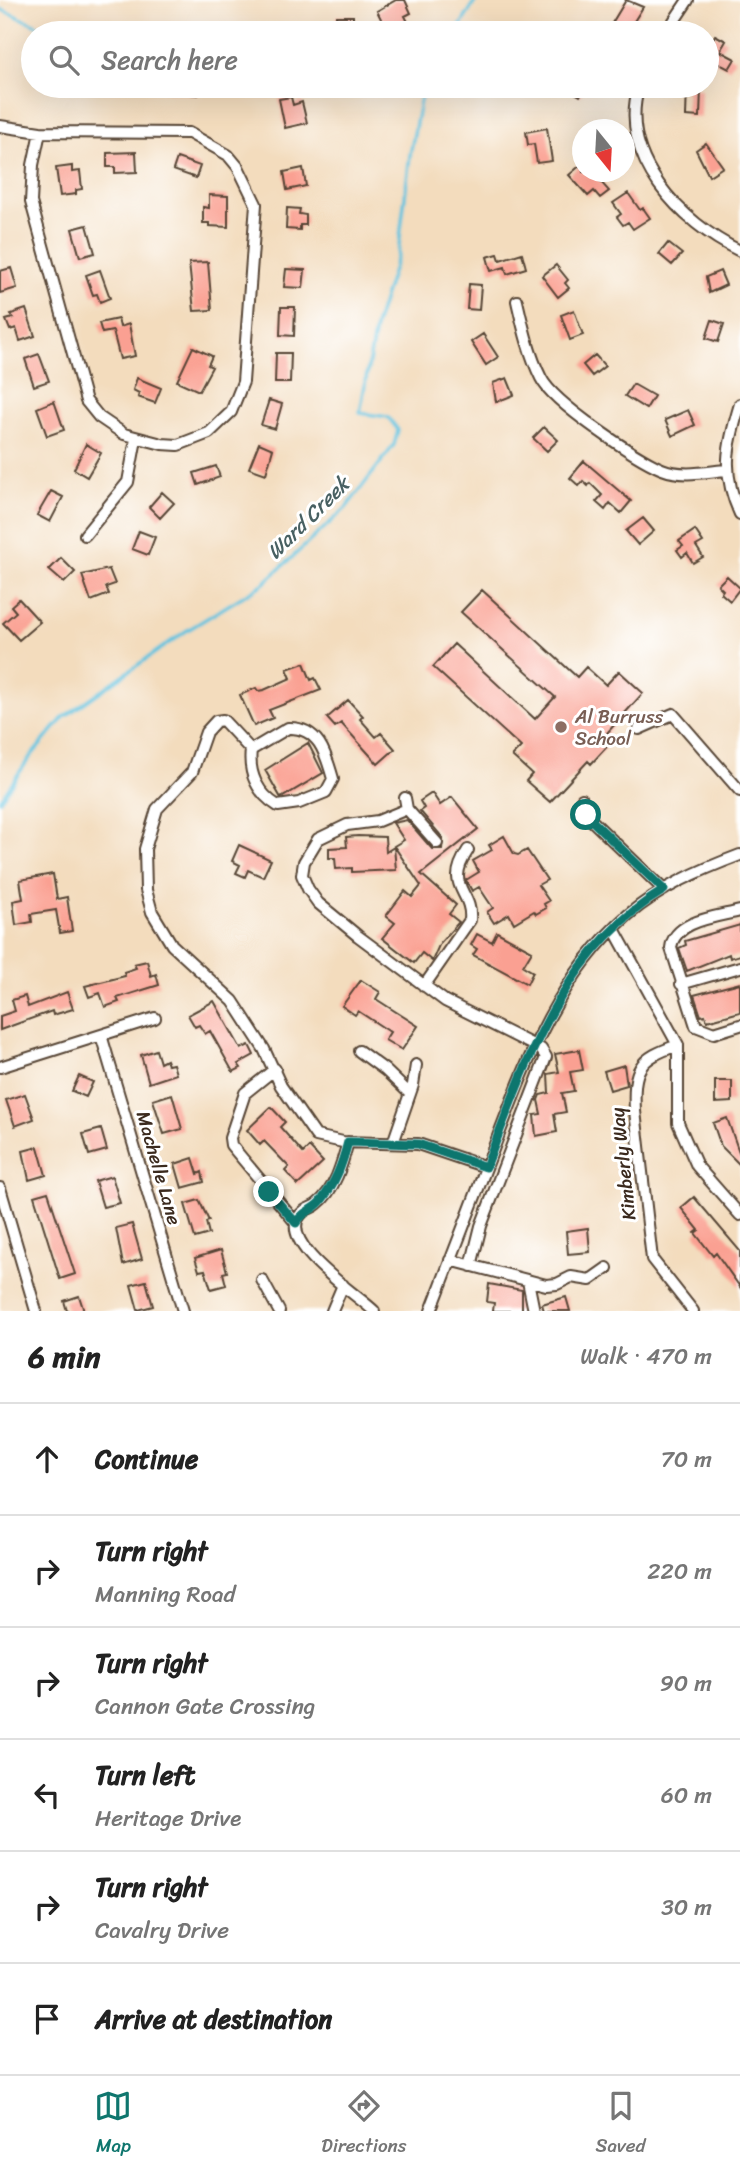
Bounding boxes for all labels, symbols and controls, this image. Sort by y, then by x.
search box [21,21,719,98]
text: Search here [101,37,238,83]
icon: search [45,41,83,79]
north arrow [572,119,635,182]
water label: Ward Creek [257,465,361,569]
place label: Al Burruss School [574,700,663,755]
marker: Al Burruss School [553,719,569,735]
route start [570,799,601,830]
street label: Kimberly Way [601,1106,645,1222]
street label: Machelle Lane [127,1107,191,1229]
route end [253,1176,284,1207]
text: 6 min [28,1330,100,1384]
text: Walk · 470 m [580,1336,712,1377]
text: Continue [95,1436,198,1482]
text: 70 m [661,1439,712,1480]
icon: ahead [28,1440,66,1478]
text: Turn right [95,1528,208,1574]
text: 220 m [647,1551,712,1592]
icon: right [28,1552,66,1590]
text: Manning Road [95,1574,236,1615]
text: Turn right [95,1640,208,1686]
text: 90 m [660,1663,712,1704]
icon: right [28,1664,66,1702]
text: Cannon Gate Crossing [95,1686,315,1727]
text: Turn left [95,1752,195,1798]
text: 60 m [661,1775,712,1816]
icon: left [28,1776,66,1814]
text: Heritage Drive [95,1798,241,1839]
text: Turn right [95,1864,208,1910]
text: 30 m [661,1887,712,1928]
icon: right [28,1888,66,1926]
text: Cavalry Drive [95,1910,229,1951]
text: Arrive at destination [95,1996,332,2042]
icon: arrive [28,2000,66,2038]
tab: Map [94,2087,132,2162]
tab: Directions [321,2087,407,2162]
tab: Saved [595,2087,646,2162]

